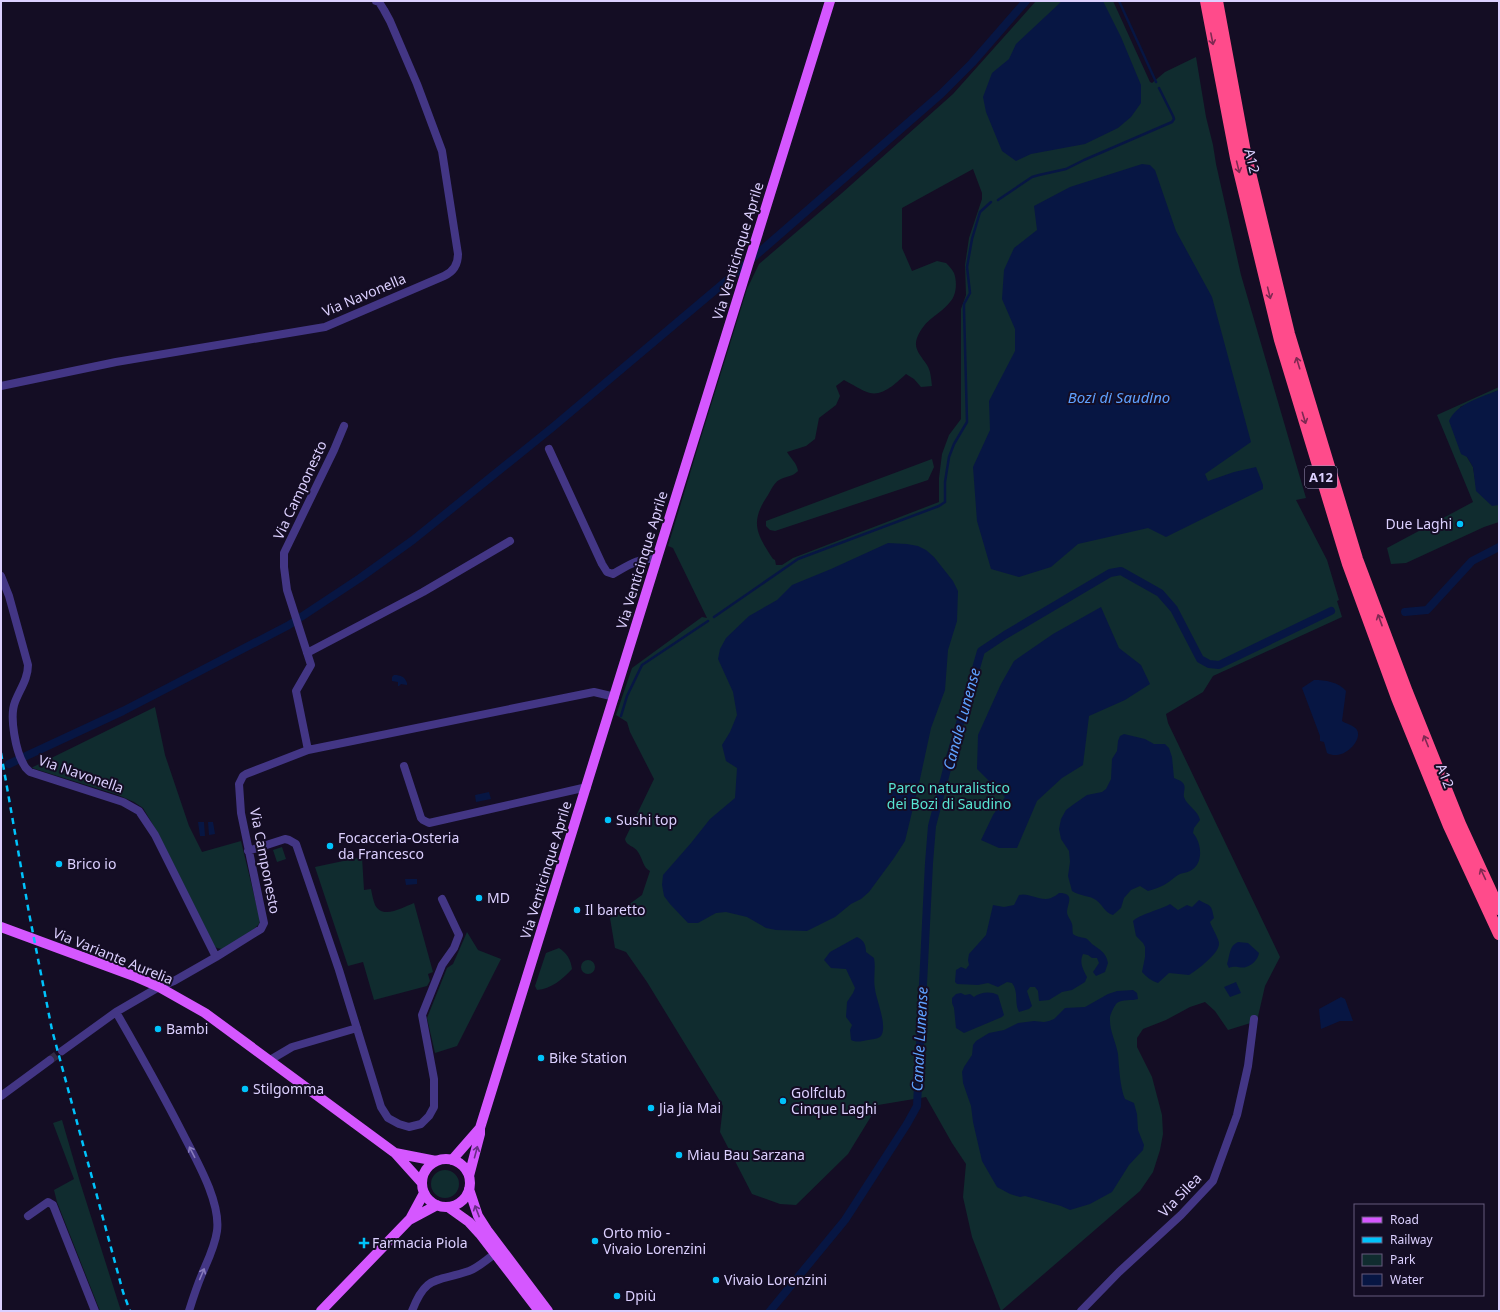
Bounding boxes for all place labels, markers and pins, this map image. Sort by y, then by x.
place label: Due Laghi [1386,514,1452,533]
marker: Due Laghi [1455,519,1465,529]
place label: Sushi top [616,810,677,829]
marker: Sushi top [603,815,613,825]
place label: Focacceria-Osteria da Francesco [338,828,459,863]
marker: Focacceria-Osteria da Francesco [325,841,335,851]
place label: Brico io [67,854,116,873]
marker: Brico io [54,859,64,869]
place label: MD [487,888,510,907]
marker: MD [474,893,484,903]
place label: Il baretto [585,900,645,919]
marker: Il baretto [572,905,582,915]
place label: Bambi [166,1019,208,1038]
marker: Bambi [153,1024,163,1034]
place label: Bike Station [549,1048,627,1067]
marker: Bike Station [536,1053,546,1063]
place label: Stilgomma [253,1079,324,1098]
place label: Golfclub Cinque Laghi [791,1083,877,1118]
marker: Stilgomma [240,1084,250,1094]
marker: Golfclub Cinque Laghi [778,1096,788,1106]
place label: Jia Jia Mai [657,1098,721,1117]
marker: Jia Jia Mai [646,1103,656,1113]
place label: Miau Bau Sarzana [687,1145,805,1164]
marker: Miau Bau Sarzana [674,1150,684,1160]
place label: Orto mio - Vivaio Lorenzini [603,1223,706,1258]
place label: Farmacia Piola [372,1233,468,1252]
marker: Orto mio - Vivaio Lorenzini [590,1236,600,1246]
marker: Farmacia Piola [359,1238,369,1248]
place label: Vivaio Lorenzini [724,1270,827,1289]
marker: Vivaio Lorenzini [711,1275,721,1285]
place label: Dpiù [625,1286,656,1305]
marker: Dpiù [612,1291,622,1301]

